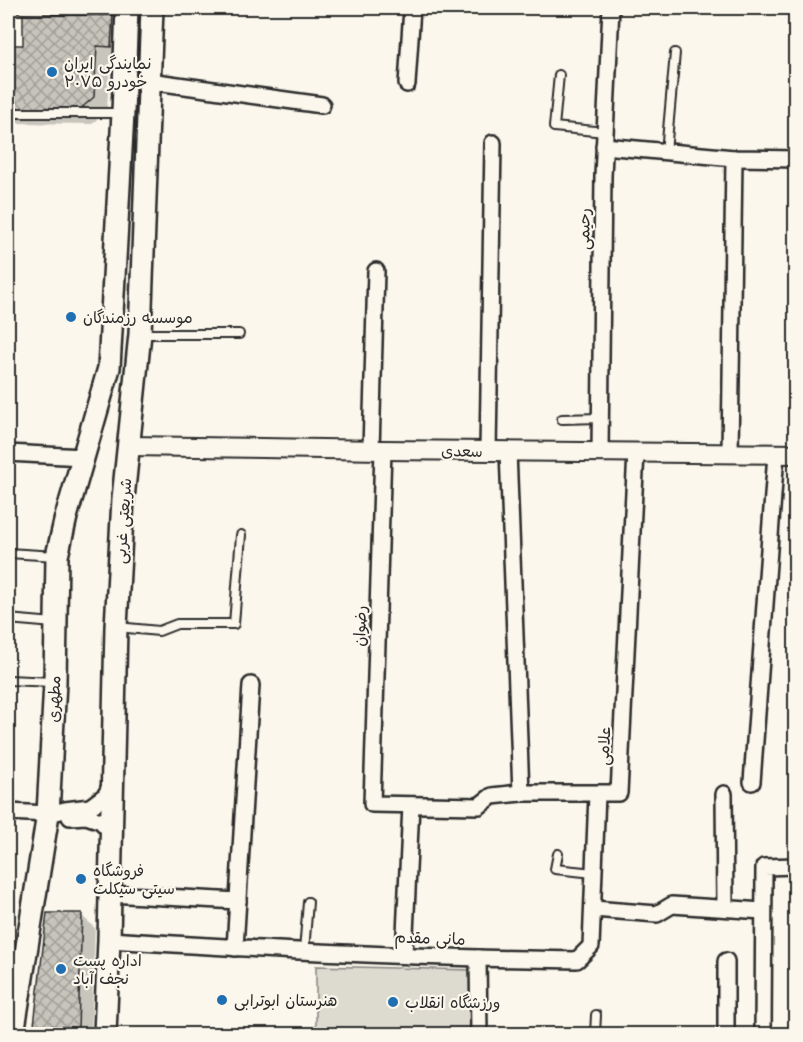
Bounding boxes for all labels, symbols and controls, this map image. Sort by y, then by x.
place label: نمایندگی ایران خودرو ۲۰۷۵ [64,53,151,92]
marker: نمایندگی ایران خودرو ۲۰۷۵ [45,65,59,79]
street label: رحیمی [573,208,595,250]
place label: موسسه رزمندگان [83,307,193,328]
marker: موسسه رزمندگان [64,310,78,324]
street label: سعدی [441,440,483,462]
street label: شریعتی غربی [110,477,136,565]
street label: رضوان [349,605,371,647]
street label: مطهری [43,675,65,723]
street label: علامی [592,726,616,766]
place label: فروشگاه سيتی سیکلت [93,860,175,899]
marker: فروشگاه سيتی سیکلت [74,872,88,886]
street label: مانی مقدم [394,926,466,952]
place label: اداره پست نجف آباد [73,950,142,989]
marker: اداره پست نجف آباد [54,962,68,976]
place label: هنرستان ابوترابی [234,990,337,1011]
place label: ورزشگاه انقلاب [405,992,500,1013]
marker: هنرستان ابوترابی [215,993,229,1007]
marker: ورزشگاه انقلاب [386,995,400,1009]

